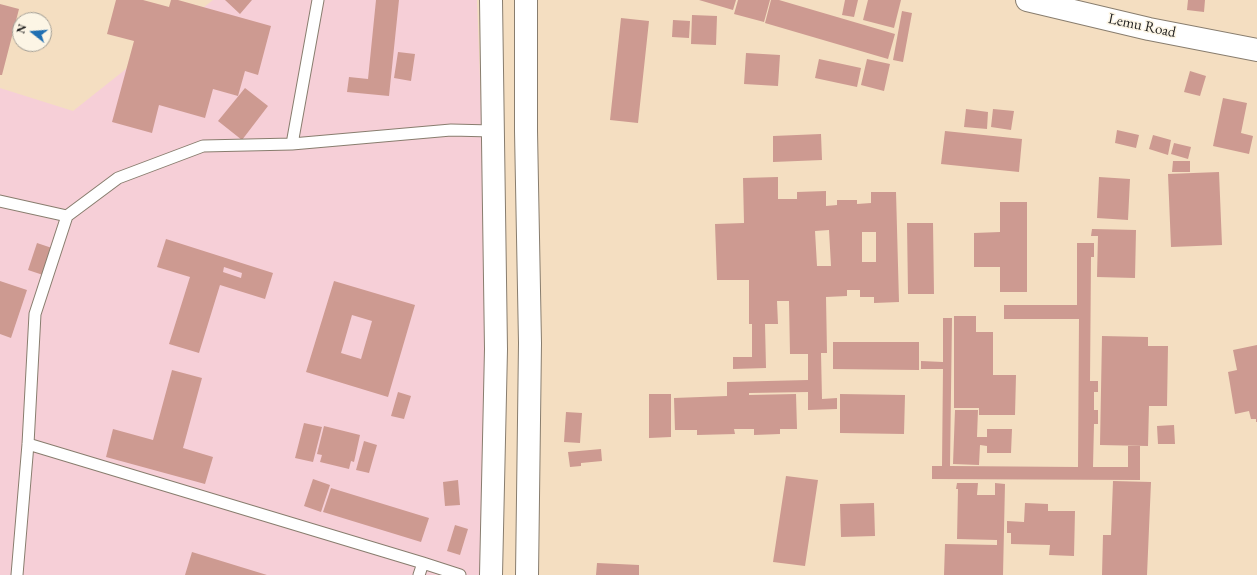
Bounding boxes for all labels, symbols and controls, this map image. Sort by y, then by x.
street label: Lemu Road [1107,10,1177,42]
north arrow [12,12,52,52]
text: N [13,22,29,35]

